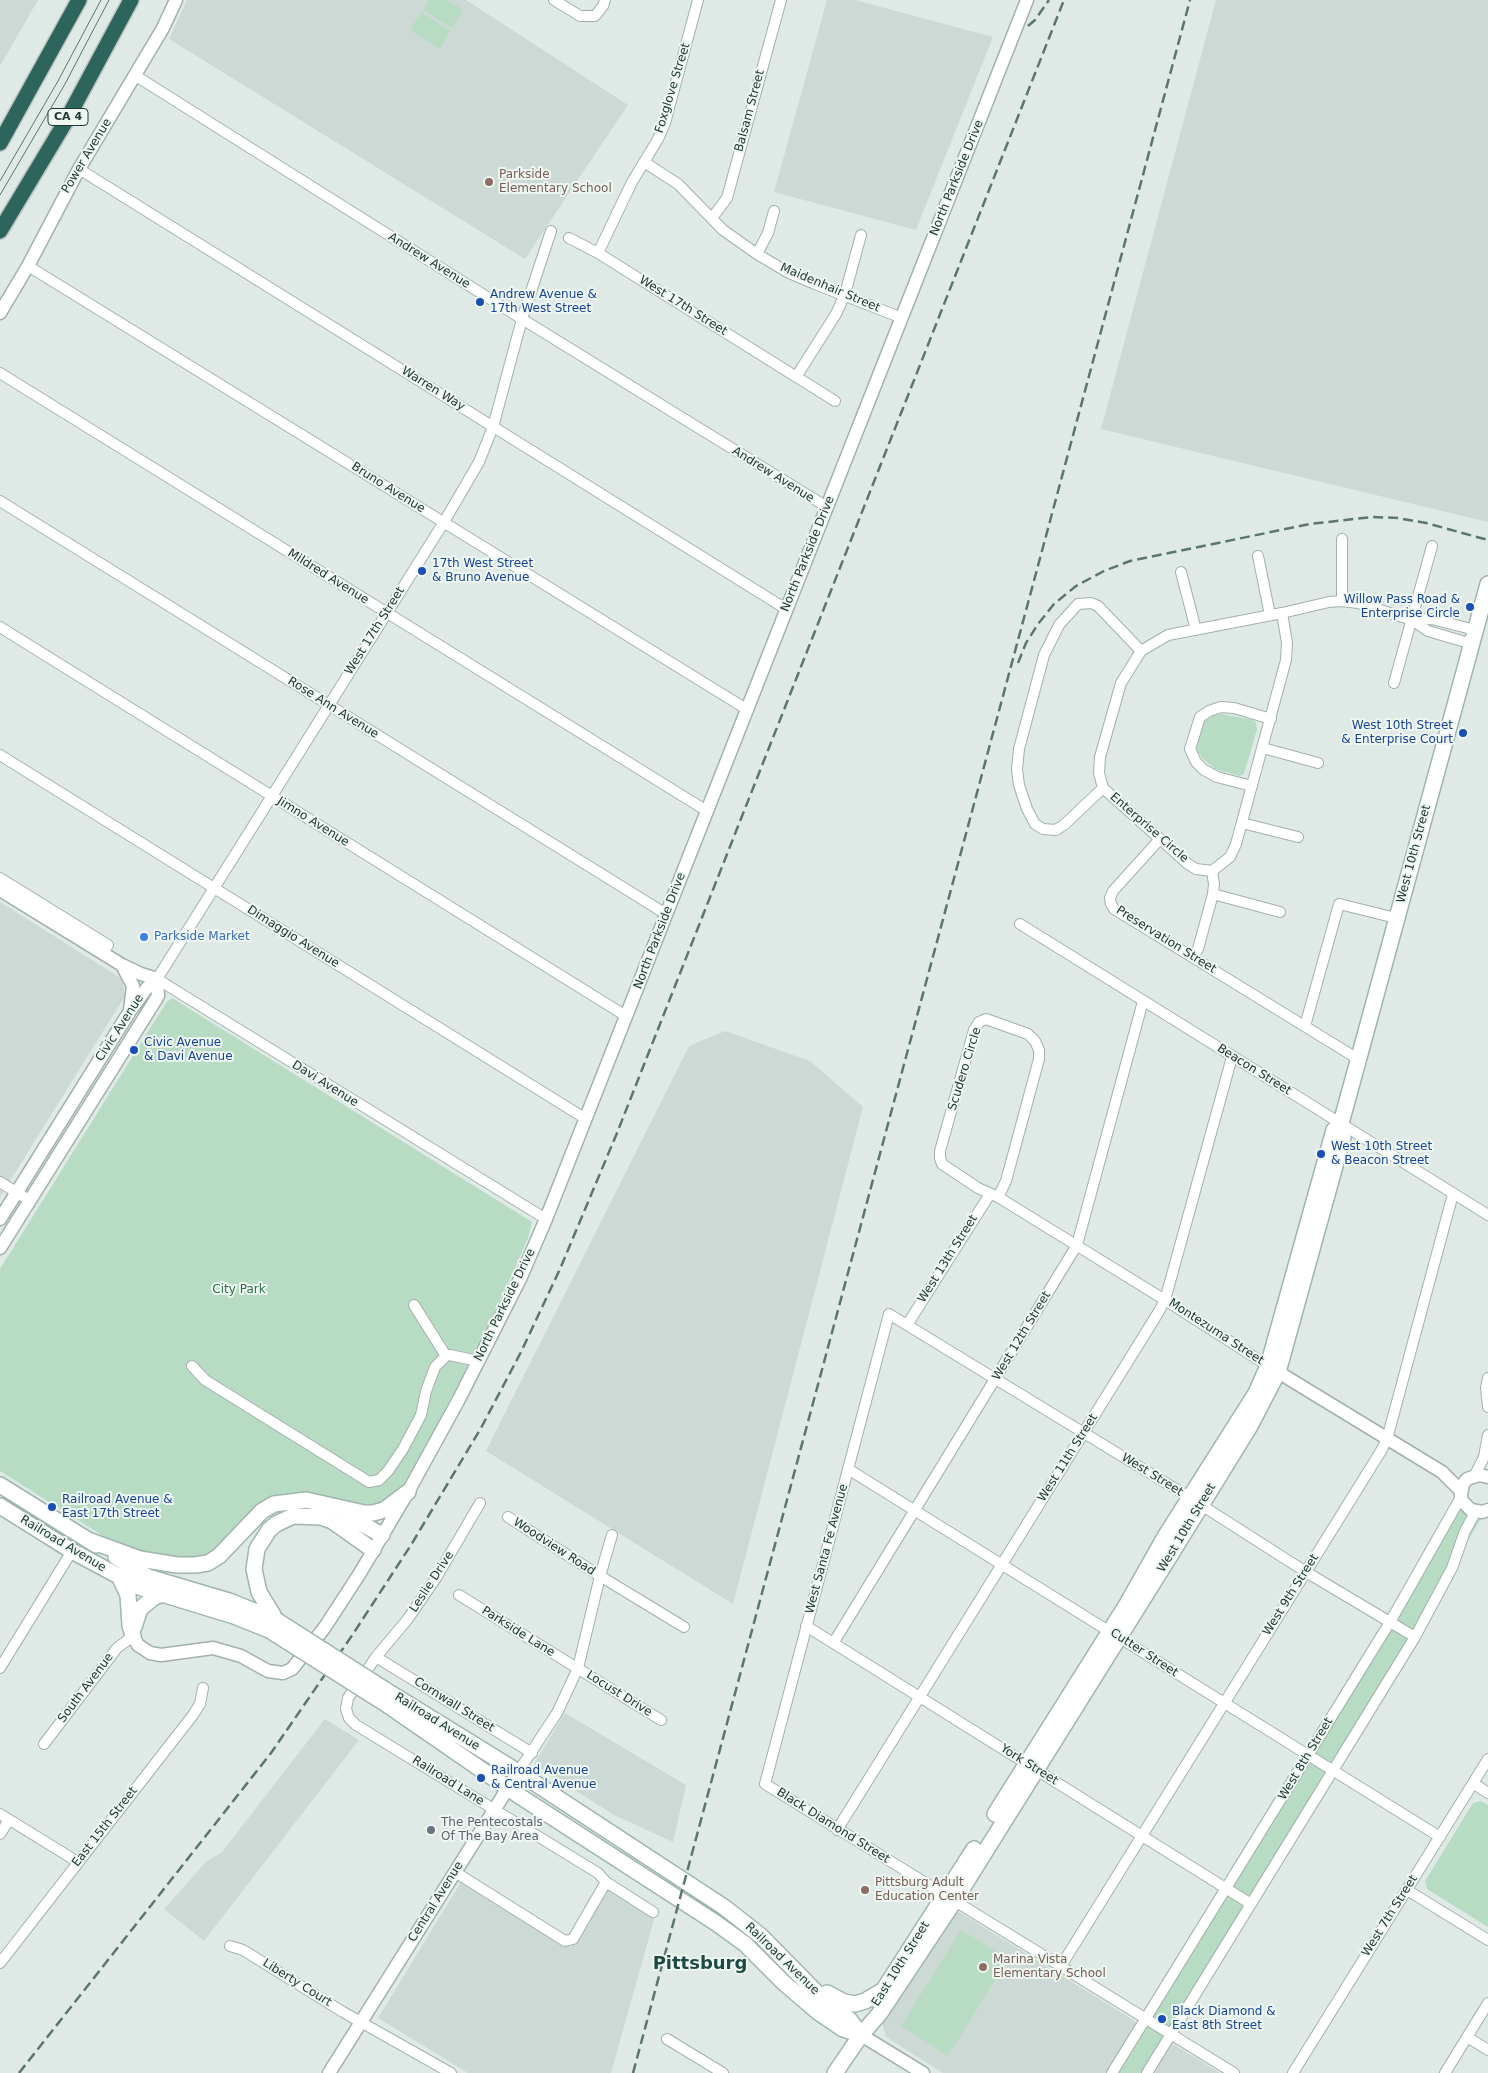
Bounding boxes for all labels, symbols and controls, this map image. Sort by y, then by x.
street label: Foxglove Street [652,41,694,135]
street label: Balsam Street [732,68,768,154]
road number: CA 4 [48,108,88,125]
street label: Power Avenue [59,116,115,196]
street label: North Parkside Drive [927,118,987,238]
place label: Parkside Elementary School [499,168,612,196]
marker: Parkside Elementary School [483,176,495,188]
street label: Andrew Avenue [385,230,473,292]
street label: Maidenhair Street [778,260,882,316]
street label: West 17th Street [636,273,730,339]
place label: Andrew Avenue & 17th West Street [490,288,597,316]
marker: Andrew Avenue & 17th West Street [474,296,486,308]
street label: Warren Way [399,364,467,414]
street label: Andrew Avenue [729,444,817,506]
street label: Bruno Avenue [349,460,427,516]
street label: North Parkside Drive [778,494,838,614]
street label: Mildred Avenue [285,546,371,608]
place label: 17th West Street & Bruno Avenue [432,557,533,585]
marker: 17th West Street & Bruno Avenue [416,565,428,577]
street label: West 17th Street [342,584,408,678]
place label: Willow Pass Road & Enterprise Circle [1344,593,1460,621]
marker: Willow Pass Road & Enterprise Circle [1464,601,1476,613]
street label: Rose Ann Avenue [285,674,381,742]
place label: West 10th Street & Enterprise Court [1341,719,1453,747]
marker: West 10th Street & Enterprise Court [1457,727,1469,739]
street label: Enterprise Circle [1107,790,1191,866]
street label: Jimno Avenue [274,794,352,850]
street label: West 10th Street [1394,803,1434,905]
street label: North Parkside Drive [631,871,689,991]
street label: Dimaggio Avenue [244,903,342,971]
street label: Preservation Street [1113,903,1219,977]
place label: Parkside Market [154,930,250,944]
marker: Parkside Market [138,931,150,943]
street label: Civic Avenue [93,992,147,1064]
street label: Scudero Circle [945,1026,985,1112]
place label: Civic Avenue & Davi Avenue [144,1036,233,1064]
street label: Beacon Street [1214,1041,1294,1099]
marker: Civic Avenue & Davi Avenue [128,1044,140,1056]
street label: Davi Avenue [289,1058,361,1110]
place label: West 10th Street & Beacon Street [1331,1140,1432,1168]
marker: West 10th Street & Beacon Street [1315,1148,1327,1160]
street label: West 13th Street [915,1212,981,1306]
street label: North Parkside Drive [471,1246,539,1364]
park label: City Park [212,1283,266,1297]
street label: West 12th Street [990,1289,1054,1383]
street label: Montezuma Street [1166,1296,1266,1368]
street label: West 11th Street [1035,1411,1101,1505]
street label: West Street [1119,1450,1185,1500]
street label: West 10th Street [1155,1481,1219,1575]
street label: West Santa Fe Avenue [803,1483,851,1615]
place label: Railroad Avenue & East 17th Street [62,1493,173,1521]
marker: Railroad Avenue & East 17th Street [46,1501,58,1513]
street label: Railroad Avenue [18,1513,108,1575]
street label: Woodview Road [510,1515,598,1579]
street label: Leslie Drive [407,1549,457,1615]
street label: West 9th Street [1260,1552,1322,1638]
street label: Parkside Lane [479,1604,557,1660]
street label: Cutter Street [1107,1626,1181,1680]
street label: South Avenue [55,1650,117,1726]
street label: Locust Drive [583,1668,655,1720]
street label: Cornwall Street [411,1674,497,1736]
street label: Railroad Avenue [392,1690,482,1754]
street label: West 8th Street [1276,1715,1336,1803]
street label: York Street [998,1742,1060,1788]
street label: Railroad Lane [409,1753,487,1809]
place label: Railroad Avenue & Central Avenue [491,1764,596,1792]
marker: Railroad Avenue & Central Avenue [475,1772,487,1784]
street label: East 15th Street [69,1784,141,1870]
street label: Black Diamond Street [774,1785,892,1867]
place label: The Pentecostals Of The Bay Area [441,1816,543,1844]
marker: The Pentecostals Of The Bay Area [425,1824,437,1836]
street label: Central Avenue [405,1859,467,1945]
street label: West 7th Street [1359,1873,1421,1959]
place label: Pittsburg Adult Education Center [875,1876,979,1904]
marker: Pittsburg Adult Education Center [859,1884,871,1896]
street label: East 10th Street [869,1919,933,2009]
street label: Railroad Avenue [742,1920,822,1998]
district label: Pittsburg [653,1953,747,1975]
place label: Marina Vista Elementary School [993,1953,1106,1981]
street label: Liberty Court [260,1956,334,2010]
marker: Marina Vista Elementary School [977,1961,989,1973]
place label: Black Diamond & East 8th Street [1172,2005,1276,2033]
marker: Black Diamond & East 8th Street [1156,2013,1168,2025]

